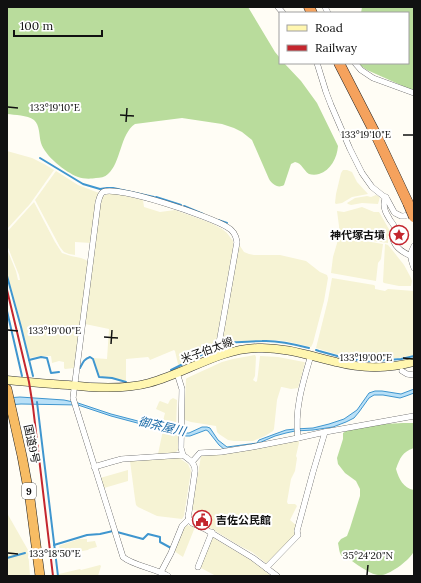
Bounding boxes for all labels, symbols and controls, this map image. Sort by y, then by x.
scale bar [14,12,102,38]
legend [279,12,409,64]
text: 100 m [20,18,53,33]
text: Road [315,20,343,35]
text: Railway [315,40,358,55]
text: 133°19'10"E [30,101,80,114]
text: 133°19'10"E [341,128,391,141]
place icon: 神代塚古墳 [388,224,410,246]
place label: 神代塚古墳 [330,228,385,242]
text: 133°19'00"E [29,324,81,337]
street label: 米子伯太線 [179,334,235,366]
text: 133°19'00"E [340,351,392,364]
water label: 御茶屋川 [137,413,189,439]
street label: 国道9号 [21,423,43,465]
road number: 9 [22,483,36,499]
public building icon: 吉佐公民館 [191,509,213,531]
place label: 吉佐公民館 [216,513,271,527]
text: 133°18'50"E [29,547,81,560]
text: 35°24'20"N [343,549,394,562]

